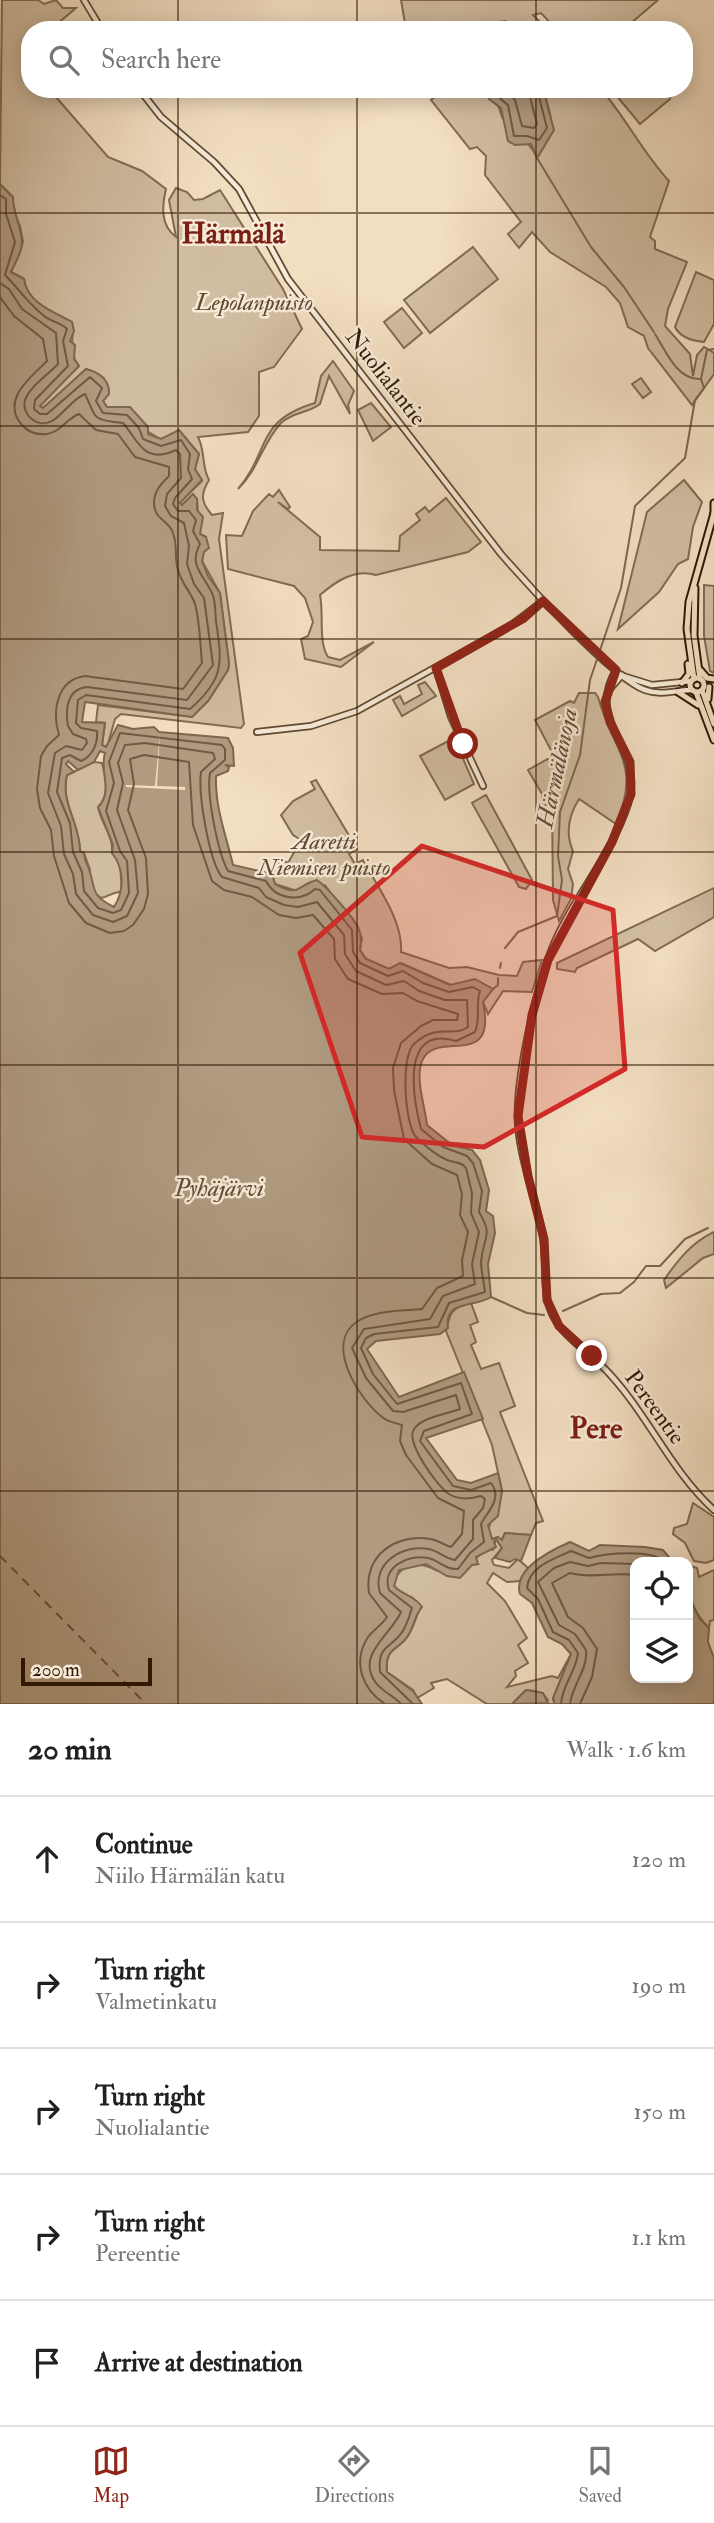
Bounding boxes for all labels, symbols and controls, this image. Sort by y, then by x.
search box [21,21,693,98]
icon: search [45,41,83,79]
text: Search here [101,44,221,76]
district label: Härmälä [181,215,287,252]
park label: Lepolanpuisto [194,288,313,317]
street label: Nuolialantie [339,323,433,431]
water label: Härmälänoja [529,705,585,832]
route start [447,728,478,759]
park label: Aaretti Niemisen puisto [257,827,390,882]
water label: Pyhäjärvi [173,1173,264,1204]
route end [576,1340,607,1371]
street label: Pereentie [618,1364,692,1450]
district label: Pere [570,1410,623,1447]
map controls [630,1557,693,1683]
button: locate [630,1557,693,1620]
button: layers [630,1620,693,1683]
scale bar [21,1655,152,1687]
text: 200 m [32,1658,80,1682]
text: 20 min [28,1731,112,1768]
text: Walk · 1.6 km [566,1735,686,1764]
text: Continue [95,1829,193,1861]
icon: ahead [28,1840,66,1878]
text: 120 m [632,1845,686,1874]
text: Niilo Härmälän katu [95,1861,285,1890]
text: Turn right [95,1955,205,1987]
icon: right [28,1966,66,2004]
text: 190 m [632,1971,686,2000]
text: Valmetinkatu [95,1987,217,2016]
text: Turn right [95,2081,205,2113]
icon: right [28,2092,66,2130]
text: 150 m [633,2097,686,2126]
text: Nuolialantie [95,2113,209,2142]
text: Turn right [95,2207,205,2239]
icon: right [28,2218,66,2256]
text: 1.1 km [631,2223,686,2252]
text: Pereentie [95,2239,180,2268]
icon: arrive [28,2344,66,2382]
text: Arrive at destination [95,2347,303,2379]
tab: Map [92,2442,130,2508]
tab: Directions [314,2442,394,2508]
tab: Saved [578,2442,622,2508]

